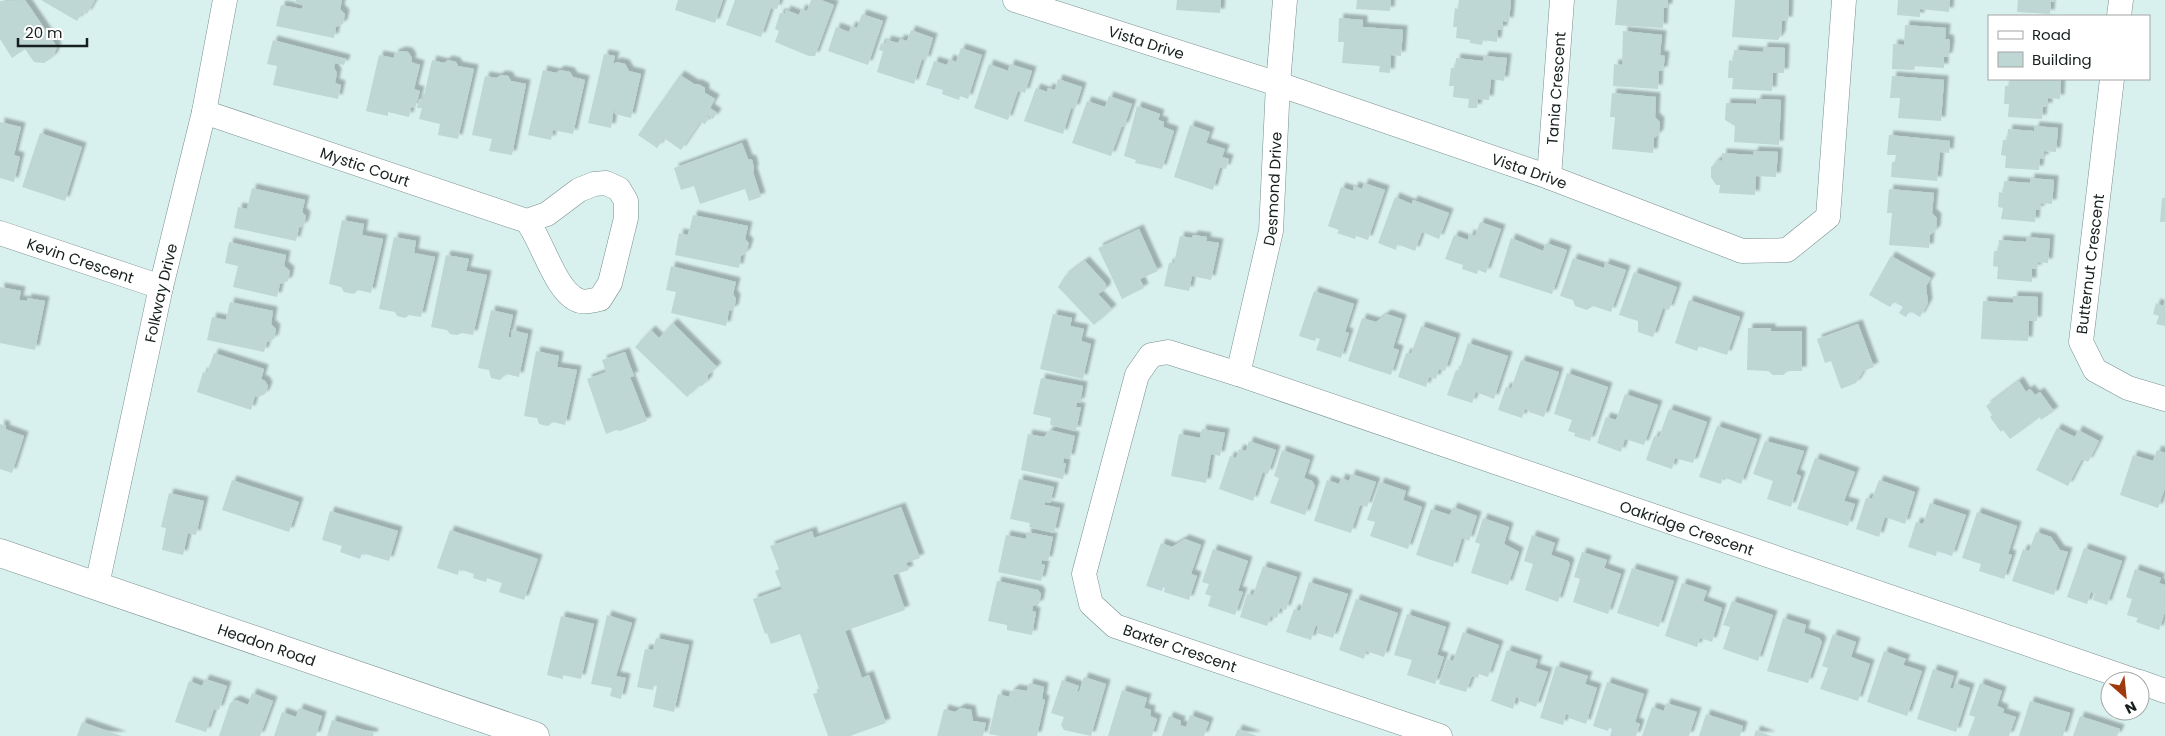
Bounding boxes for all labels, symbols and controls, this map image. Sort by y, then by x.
scale bar [18,15,86,47]
legend [1988,15,2150,80]
street label: Vista Drive [1106,20,1187,64]
text: 20 m [25,22,63,43]
text: Road [2032,24,2071,45]
street label: Tania Crescent [1541,31,1570,146]
text: Building [2032,49,2092,70]
street label: Desmond Drive [1257,131,1286,248]
street label: Mystic Court [317,141,413,191]
street label: Vista Drive [1489,148,1570,194]
street label: Butternut Crescent [2071,193,2109,335]
street label: Kevin Crescent [24,232,137,288]
street label: Folkway Drive [139,241,182,344]
street label: Oakridge Crescent [1617,495,1757,560]
street label: Headon Road [215,618,319,671]
street label: Baxter Crescent [1120,619,1240,677]
north arrow [2100,671,2150,721]
text: N [2122,696,2140,719]

